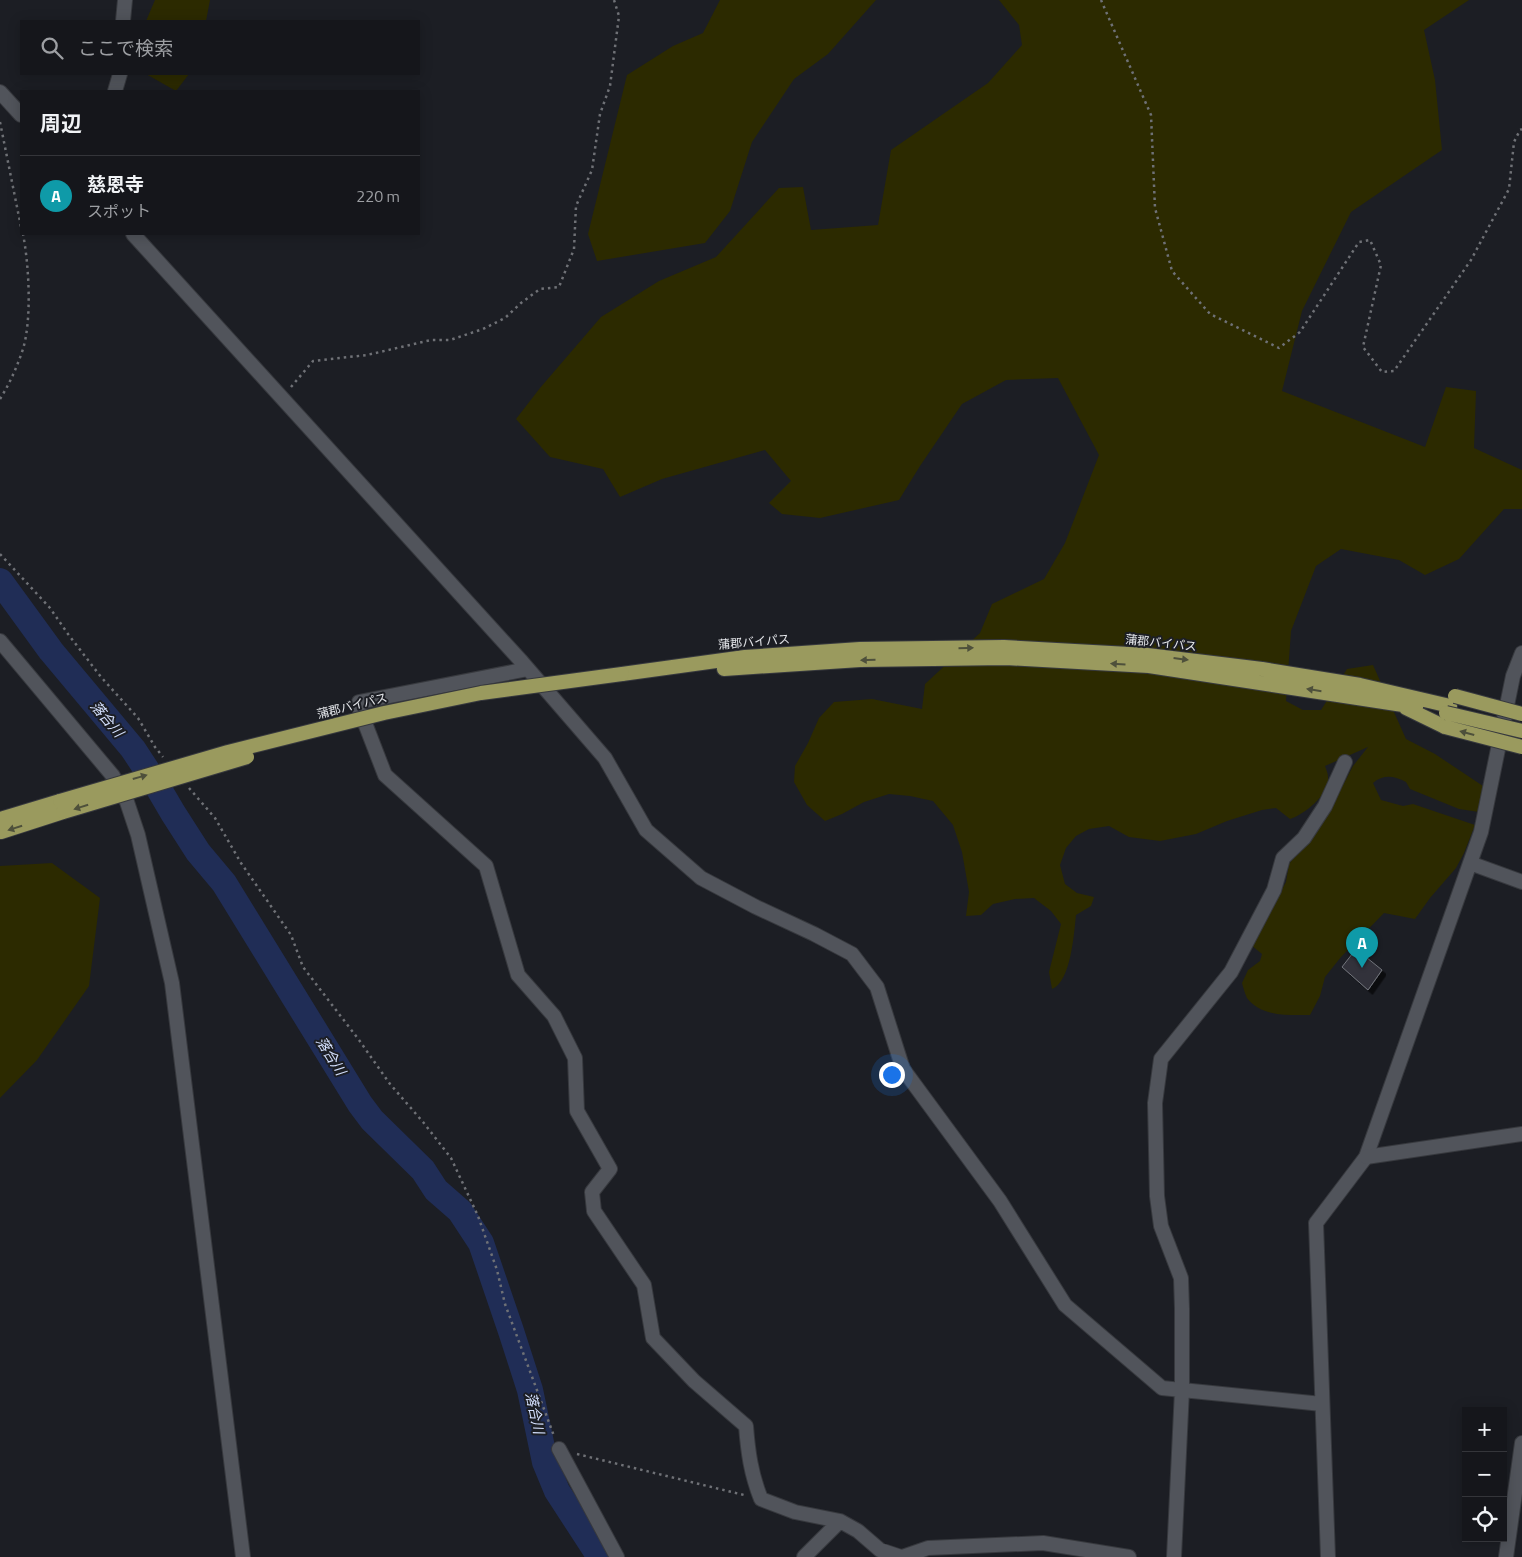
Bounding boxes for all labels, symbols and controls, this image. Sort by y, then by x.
search box [20,20,420,75]
text: ここで検索 [78,33,173,62]
icon: search [38,34,66,62]
text: 周辺 [40,107,82,139]
text: 慈恩寺 [87,169,144,198]
text: A [51,184,61,208]
text: 220 m [356,184,400,208]
text: スポット [87,199,151,223]
street label: 蒲郡バイパス [717,629,791,654]
street label: 蒲郡バイパス [1124,629,1198,656]
one-way arrow [959,644,975,652]
one-way arrow [1173,655,1189,663]
one-way arrow [860,656,876,664]
one-way arrow [1110,660,1126,668]
one-way arrow [1305,686,1321,694]
street label: 蒲郡バイパス [315,688,389,723]
water label: 落合川 [86,696,130,743]
one-way arrow [1459,729,1474,737]
one-way arrow [133,773,148,781]
one-way arrow [74,803,89,811]
one-way arrow [7,824,22,832]
pin: A [1346,927,1378,968]
water label: 落合川 [311,1032,353,1081]
your location [879,1062,905,1088]
water label: 落合川 [521,1390,551,1438]
map controls [1462,1407,1507,1542]
button: + [1462,1407,1507,1452]
button: − [1462,1452,1507,1497]
button: locate [1462,1497,1507,1542]

